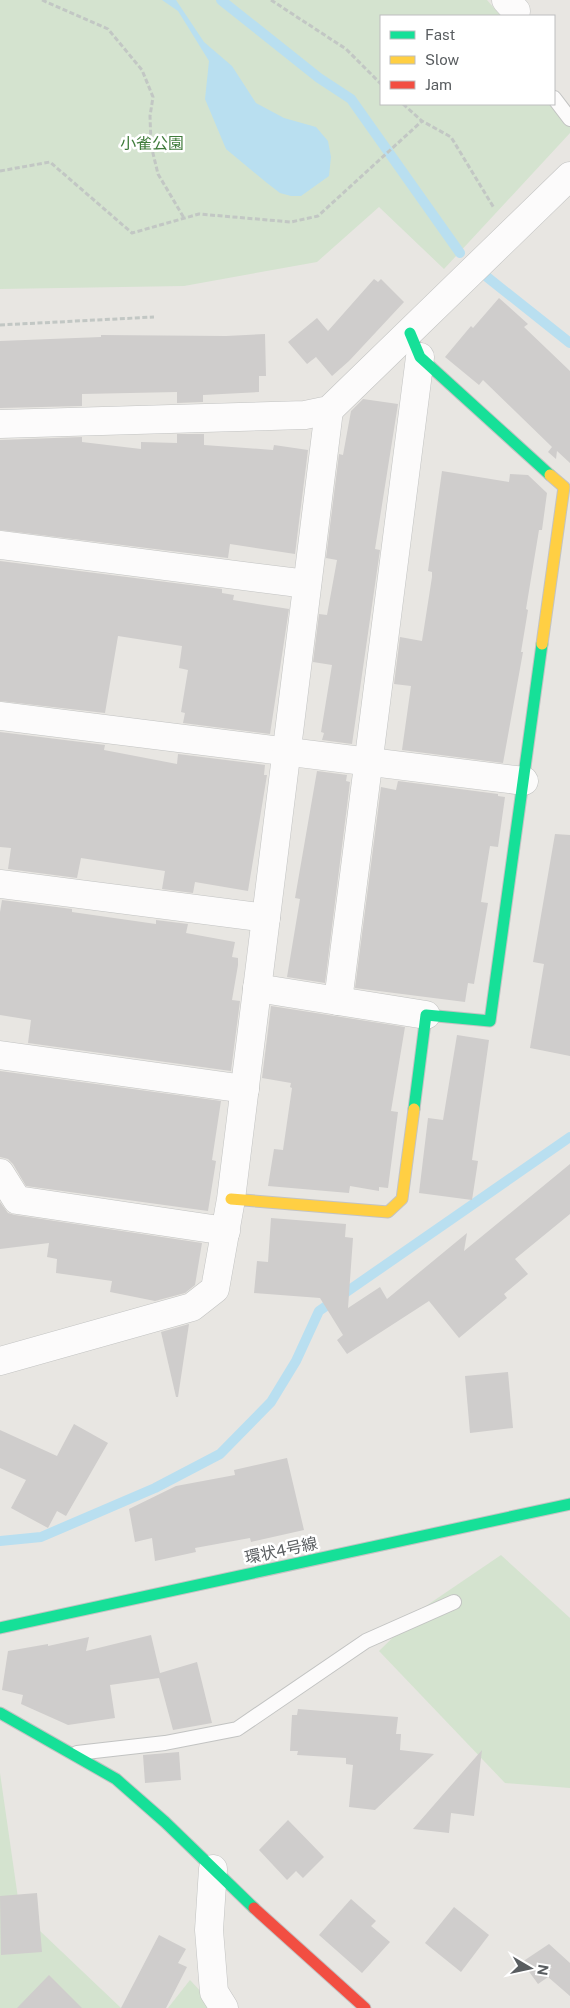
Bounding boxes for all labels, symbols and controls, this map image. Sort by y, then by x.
legend [380,15,555,105]
text: Fast [425,26,455,43]
text: Slow [425,51,460,68]
text: Jam [425,76,452,93]
park label: 小雀公園 [120,134,184,153]
street label: 環状4号線 [243,1533,319,1567]
north arrow [505,1943,555,1993]
text: N [534,1963,552,1977]

